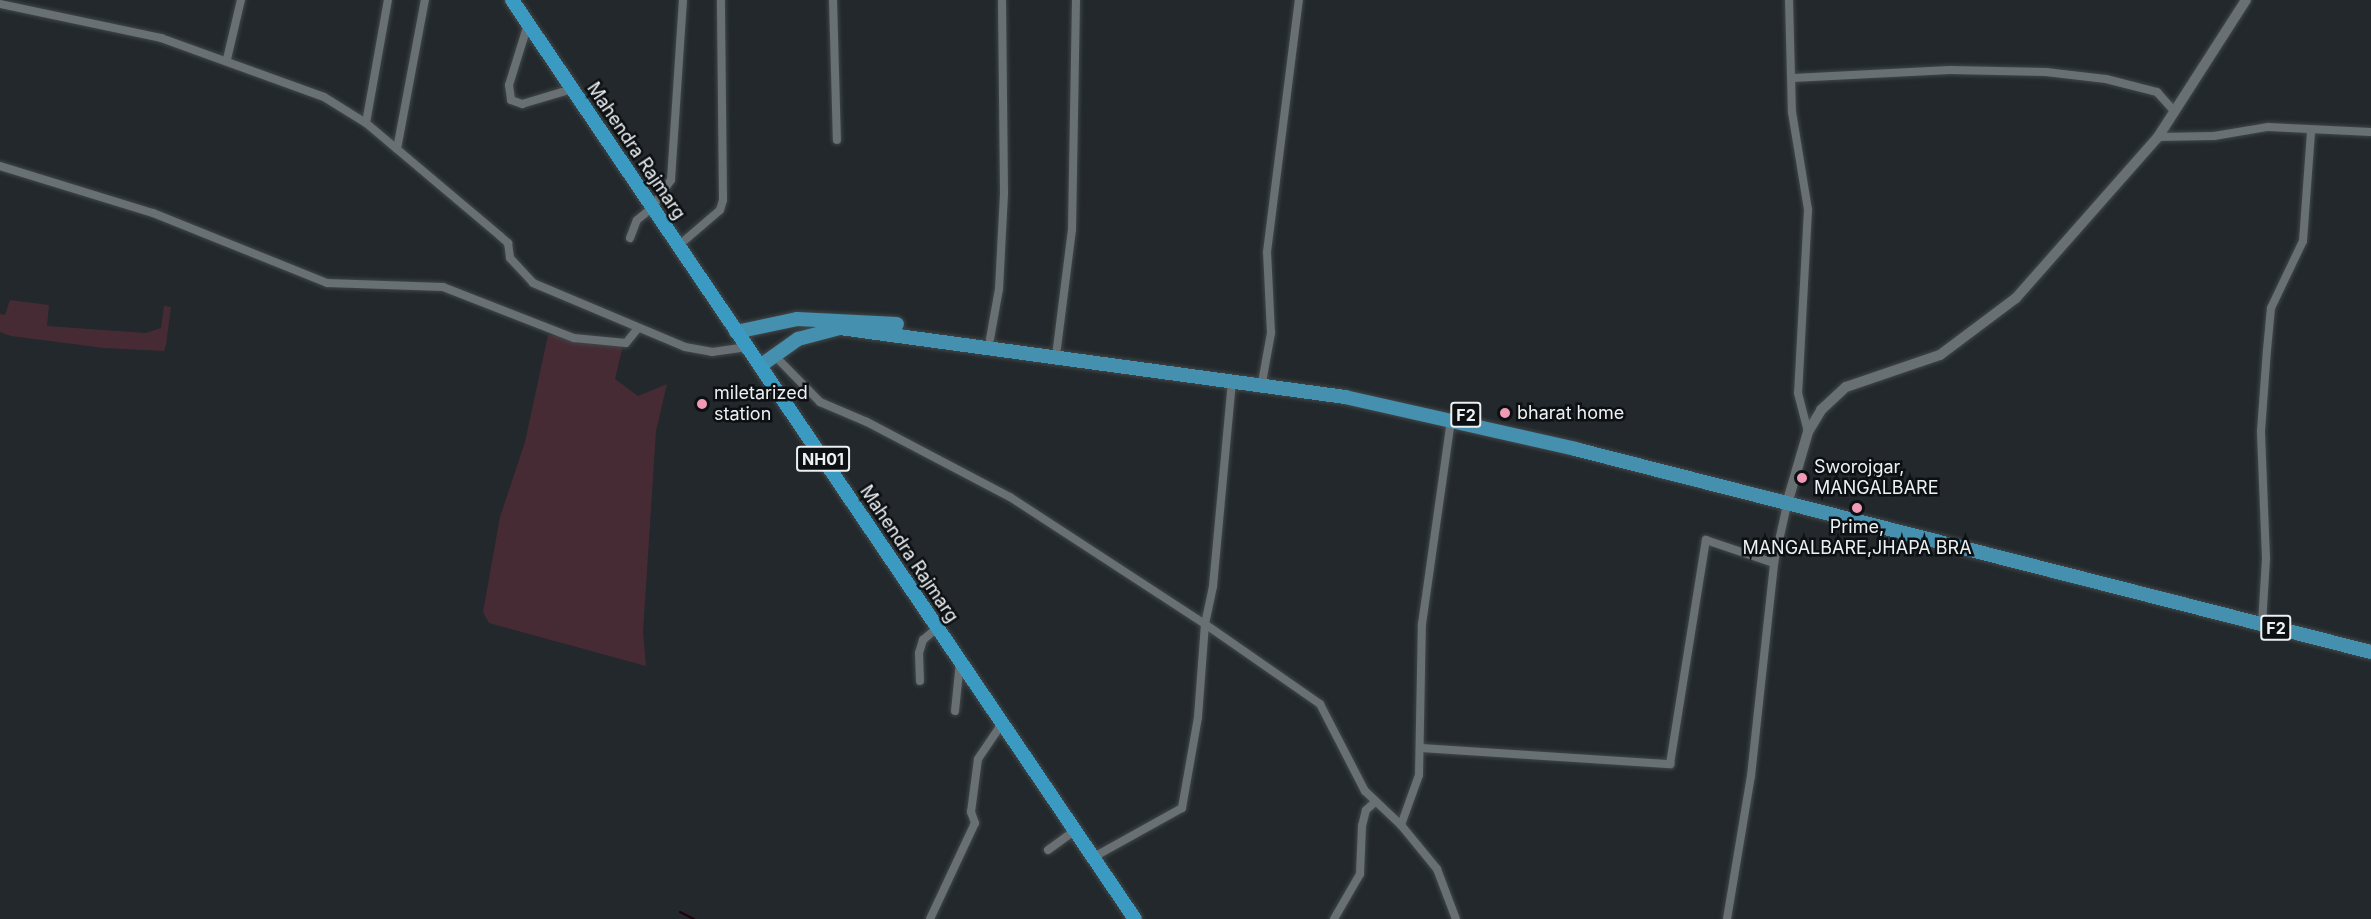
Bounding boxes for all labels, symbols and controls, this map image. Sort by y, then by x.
street label: Mahendra Rajmarg [582,78,690,224]
place label: miletarized station [714,383,808,426]
marker: miletarized station [695,397,709,411]
road number: F2 [1450,402,1482,428]
place label: bharat home [1517,402,1624,424]
marker: bharat home [1498,406,1512,420]
road number: NH01 [796,446,850,472]
place label: Sworojgar, MANGALBARE [1814,457,1938,500]
marker: Sworojgar, MANGALBARE [1795,471,1809,485]
street label: Mahendra Rajmarg [855,481,963,627]
marker: Prime, MANGALBARE,JHAPA BRA [1850,501,1864,515]
place label: Prime, MANGALBARE,JHAPA BRA [1742,517,1972,560]
road number: F2 [2260,615,2292,641]

